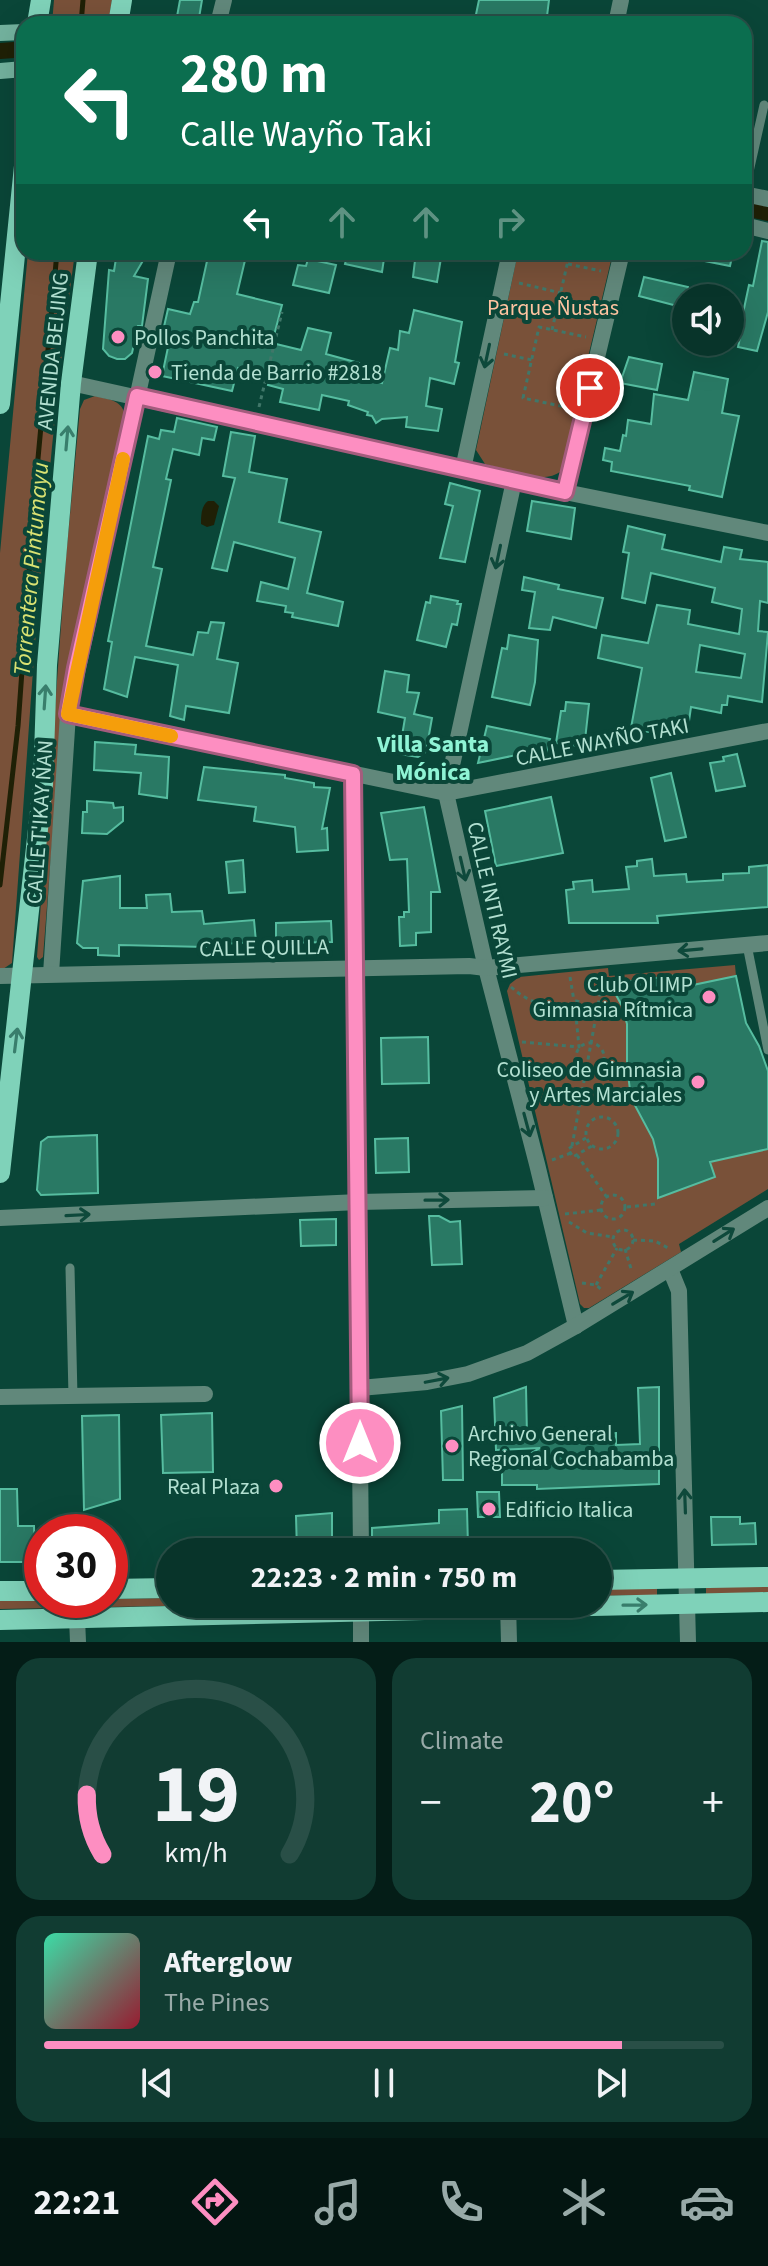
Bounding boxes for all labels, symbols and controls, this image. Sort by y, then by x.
text: 280 m [180,35,328,114]
icon: left [48,48,152,152]
text: Calle Wayño Taki [180,109,433,160]
icon: left [236,200,280,244]
icon: ahead [320,200,364,244]
icon: ahead [404,200,448,244]
icon: right [488,200,532,244]
street label: AVENIDA BEIJING [29,271,77,432]
map controls [672,284,744,356]
button: sound [672,284,744,356]
park label: Parque Ñustas [487,292,619,324]
place label: Pollos Panchita [134,322,275,354]
marker: Pollos Panchita [109,328,127,346]
one-way arrow [479,342,494,368]
pin [556,354,624,422]
place label: Tienda de Barrio #2818 [171,357,382,389]
marker: Tienda de Barrio #2818 [146,363,164,381]
icon: arrive [568,366,612,410]
one-way arrow [60,425,75,452]
water label: Torrentera Pintumayu [5,461,58,677]
one-way arrow [489,543,504,569]
one-way arrow [38,684,53,711]
street label: CALLE WAYÑO TAKI [513,709,692,774]
district label: Villa Santa Mónica [376,727,489,790]
street label: CALLE T'IKAY ÑAN [18,739,62,905]
street label: CALLE INTI RAYMI [458,819,526,982]
one-way arrow [456,855,471,881]
street label: CALLE QUILLA [199,931,329,965]
one-way arrow [677,943,704,958]
place label: Club OLIMP Gimnasia Rítmica [533,969,693,1026]
marker: Club OLIMP Gimnasia Rítmica [700,988,718,1006]
one-way arrow [8,1027,23,1054]
place label: Coliseo de Gimnasia y Artes Marciales [496,1054,682,1111]
marker: Coliseo de Gimnasia y Artes Marciales [689,1073,707,1091]
one-way arrow [520,1111,535,1137]
one-way arrow [423,1193,450,1208]
one-way arrow [64,1207,91,1222]
one-way arrow [712,1227,735,1243]
one-way arrow [611,1289,634,1305]
one-way arrow [424,1372,449,1387]
position arrow [318,1401,402,1485]
place label: Archivo General Regional Cochabamba [468,1418,674,1475]
marker: Archivo General Regional Cochabamba [443,1437,461,1455]
place label: Real Plaza [167,1471,260,1503]
marker: Real Plaza [267,1477,285,1495]
one-way arrow [677,1488,692,1515]
place label: Edificio Italica [505,1494,633,1526]
marker: Edificio Italica [480,1500,498,1518]
speed limit sign: 30 [24,1514,128,1618]
text: 22:23 · 2 min · 750 m [251,1556,517,1599]
one-way arrow [621,1597,648,1613]
text: Climate [420,1722,504,1759]
text: 19 [152,1736,240,1854]
text: 20° [529,1761,615,1846]
text: − [420,1772,442,1835]
text: + [702,1772,724,1835]
text: km/h [164,1833,228,1873]
text: Afterglow [164,1941,292,1984]
text: The Pines [164,1984,269,2021]
icon: previous [135,2061,179,2105]
icon: pause [362,2061,406,2105]
icon: next [589,2061,633,2105]
icon: directions [187,2174,243,2230]
icon: music [310,2174,366,2230]
icon: phone [433,2174,489,2230]
icon: climate [556,2174,612,2230]
icon: car [679,2174,735,2230]
text: 22:21 [33,2177,120,2228]

